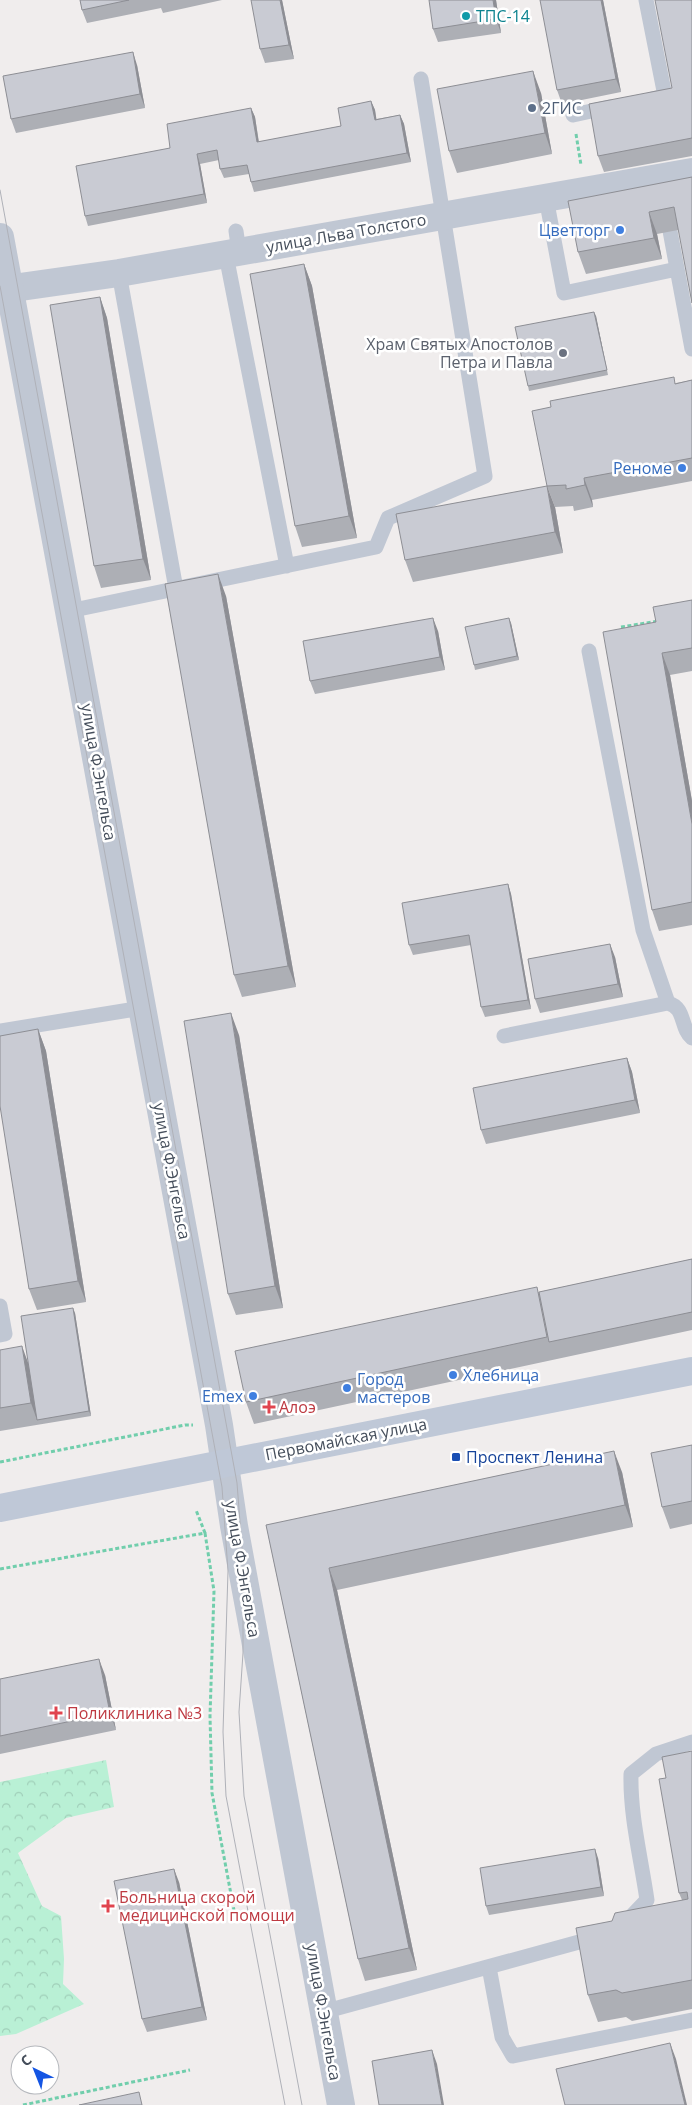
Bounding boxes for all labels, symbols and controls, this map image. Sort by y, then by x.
place label: ТПС-14 [476,5,530,27]
marker: ТПС-14 [460,10,472,22]
place label: 2ГИС [542,97,582,119]
marker: 2ГИС [526,102,538,114]
street label: улица Льва Толстого [264,208,428,258]
place label: Цветторг [539,219,610,241]
marker: Цветторг [614,224,626,236]
place label: Храм Святых Апостолов Петра и Павла [366,333,553,373]
marker: Храм Святых Апостолов Петра и Павла [557,347,569,359]
place label: Реноме [613,457,672,479]
marker: Реноме [676,462,688,474]
street label: улица Ф.Энгельса [76,702,122,842]
street label: улица Ф.Энгельса [148,1101,196,1241]
place label: Хлебница [463,1364,539,1386]
place label: Город мастеров [357,1368,430,1408]
marker: Хлебница [447,1369,459,1381]
marker: Город мастеров [341,1382,353,1394]
place label: Emex [202,1385,244,1407]
marker: Emex [247,1390,259,1402]
place label: Алоэ [279,1396,316,1418]
marker: Алоэ [263,1401,275,1413]
street label: Первомайская улица [263,1413,429,1465]
place label: Проспект Ленина [466,1446,603,1468]
marker: Проспект Ленина [450,1451,462,1463]
street label: улица Ф.Энгельса [220,1499,266,1639]
place label: Поликлиника №3 [67,1702,202,1724]
marker: Поликлиника №3 [49,1706,63,1720]
place label: Больница скорой медицинской помощи [119,1886,295,1926]
marker: Больница скорой медицинской помощи [101,1899,115,1913]
street label: улица Ф.Энгельса [301,1942,347,2082]
north arrow [10,2045,60,2095]
text: С [16,2050,36,2070]

